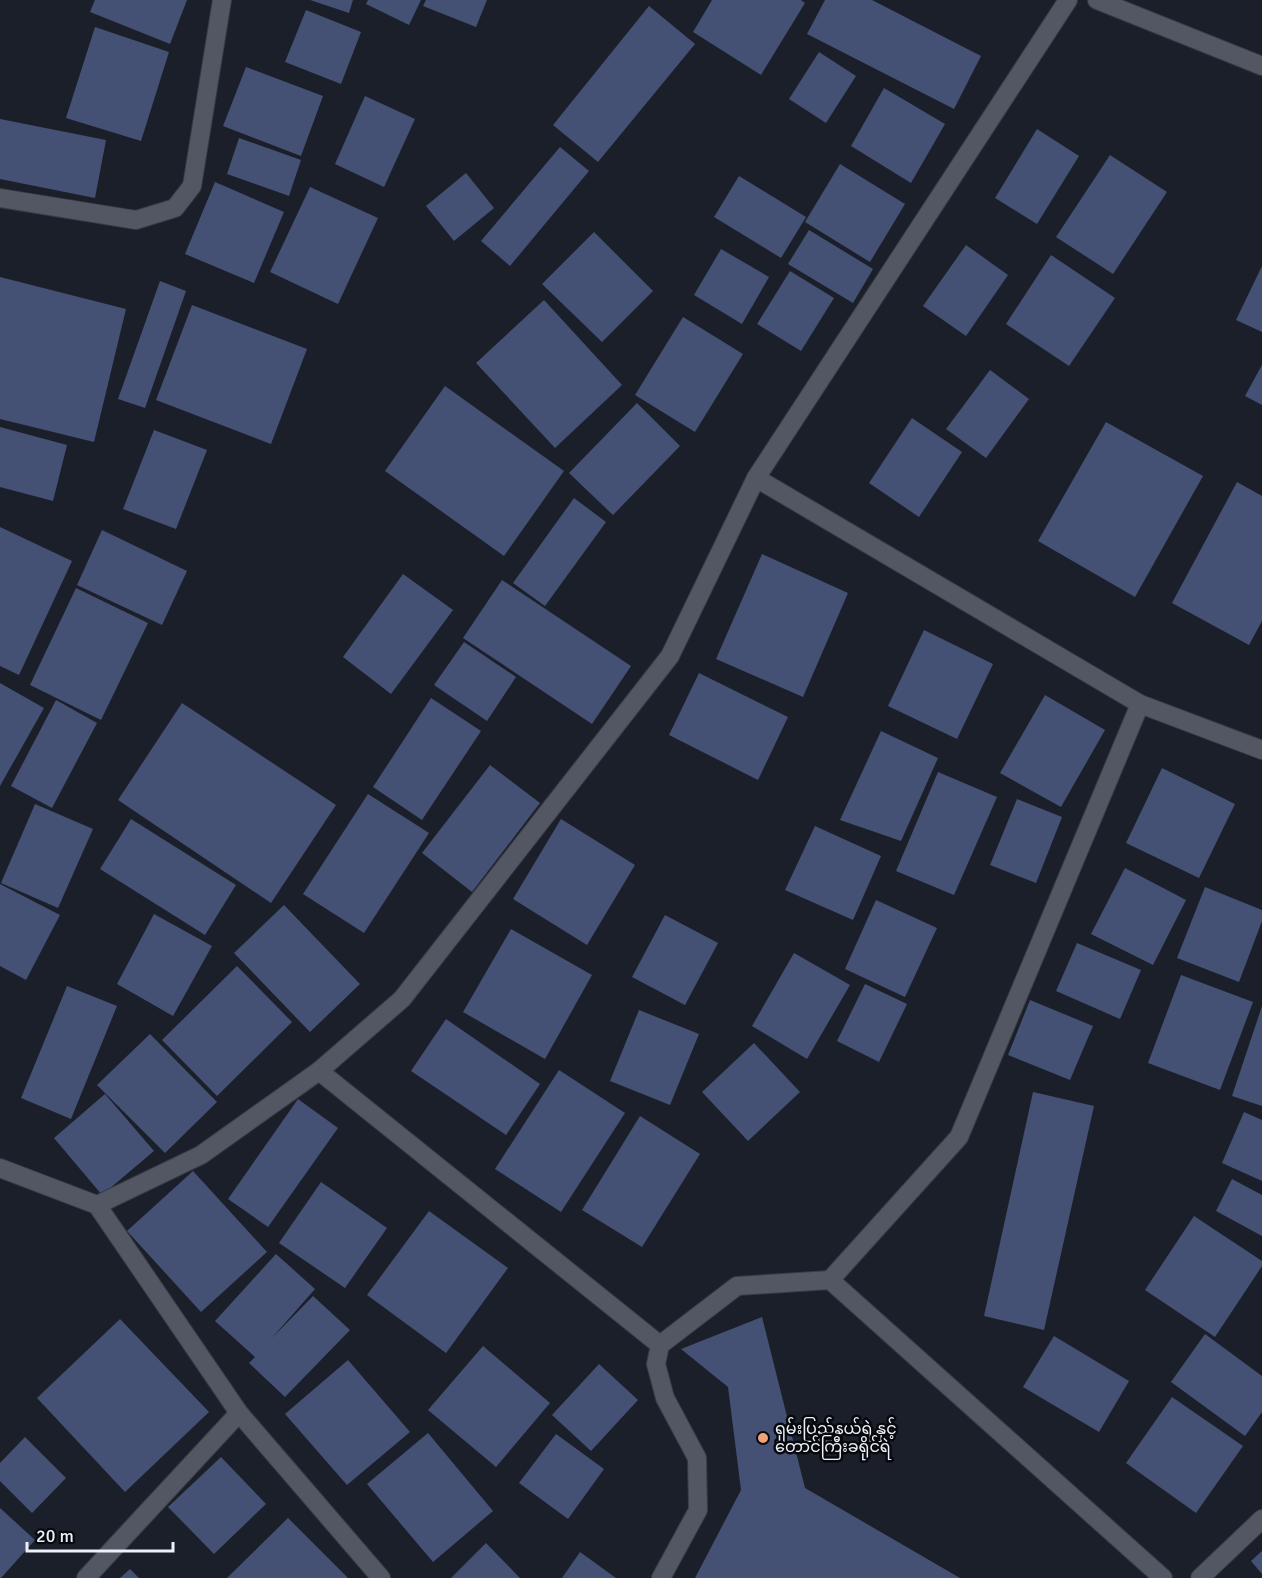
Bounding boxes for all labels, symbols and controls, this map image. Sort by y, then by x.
place label: ရှမ်းပြည်နယ်ရဲ နှင့် တောင်ကြီးခရိုင်ရဲ [775,1417,897,1461]
marker: ရှမ်းပြည်နယ်ရဲ နှင့် တောင်ကြီးခရိုင်ရဲ [756,1431,770,1445]
scale bar [27,1515,172,1553]
text: 20 m [36,1525,74,1547]

